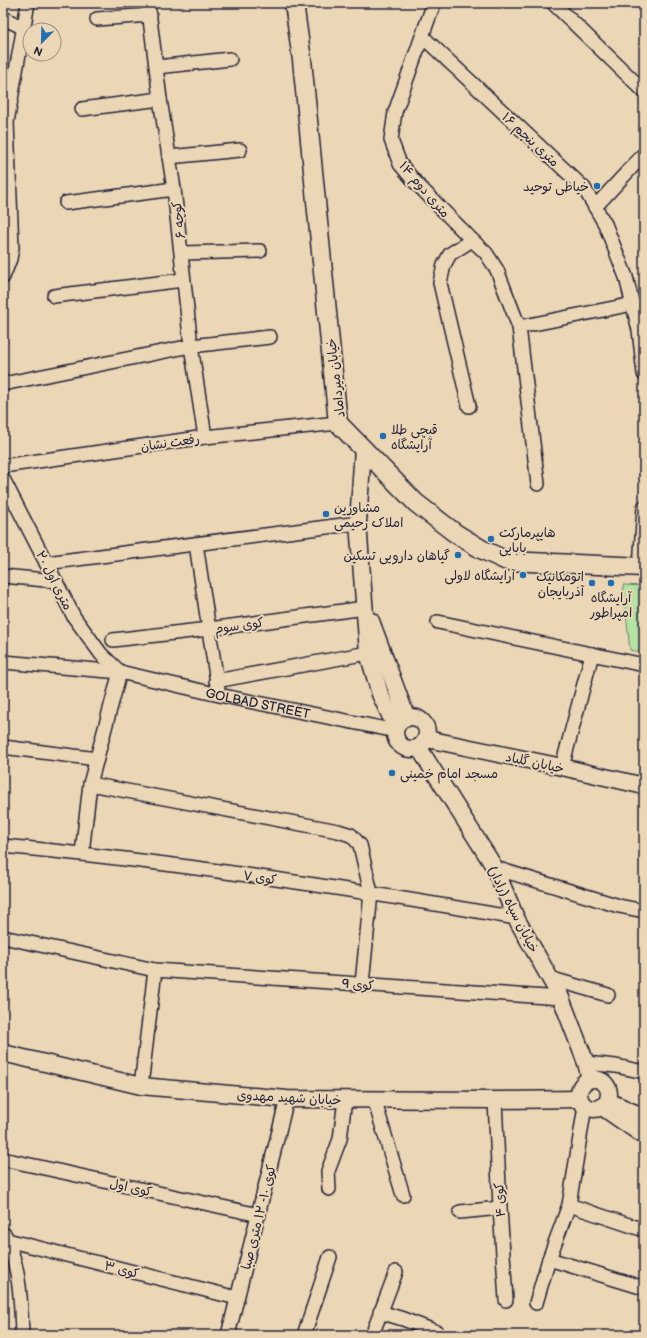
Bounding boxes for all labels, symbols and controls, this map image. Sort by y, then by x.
north arrow [22,22,62,62]
text: N [32,43,45,58]
street label: ۱۶ متری پنجم [497,109,562,172]
street label: ۱۴ متری دوم [394,158,453,222]
place label: خیاطی توحید [523,179,589,196]
marker: خیاطی توحید [592,181,602,191]
street label: کوچه ۶ [169,200,189,240]
street label: خیابان میرداماد [323,337,349,418]
place label: قیچی طلا آرایشگاه [391,422,438,453]
street label: رفعت نشان [140,431,201,455]
marker: قیچی طلا آرایشگاه [378,431,388,441]
place label: مشاورین املاک رحیمی [334,500,403,532]
marker: مشاورین املاک رحیمی [321,509,331,519]
place label: هایپرمارکت بابایی [499,525,556,557]
marker: هایپرمارکت بابایی [486,534,496,544]
street label: ۲۰ متری اول [32,548,76,613]
place label: گیاهان دارویی تسکین [344,548,450,565]
marker: گیاهان دارویی تسکین [453,550,463,560]
place label: آرایشگاه لاولی [444,568,516,585]
place label: اتومکانیک آذربایجان [536,569,585,600]
marker: آرایشگاه لاولی [518,570,528,580]
marker: اتومکانیک آذربایجان [587,578,597,588]
marker: آرایشگاه امپراطور [606,578,616,588]
place label: آرایشگاه امپراطور [589,590,632,621]
street label: کوی سوم [214,615,265,639]
street label: GOLBAD STREET [204,685,312,722]
street label: خیابان گلباد [504,749,565,777]
place label: مسجد امام خمینی [400,766,498,784]
marker: مسجد امام خمینی [387,768,397,778]
street label: خیابان سپاه (رادار) [484,863,542,956]
street label: کوی ۷ [242,868,278,888]
street label: کوی 9 [341,976,375,994]
street label: خیابان شهید مهدوی [236,1087,342,1109]
street label: کوی ۱۰- ۱۲ متری صبا [238,1163,280,1271]
street label: کوی اول [108,1176,154,1200]
street label: کوی ۴ [491,1182,509,1218]
street label: کوی ۳ [103,1258,141,1282]

